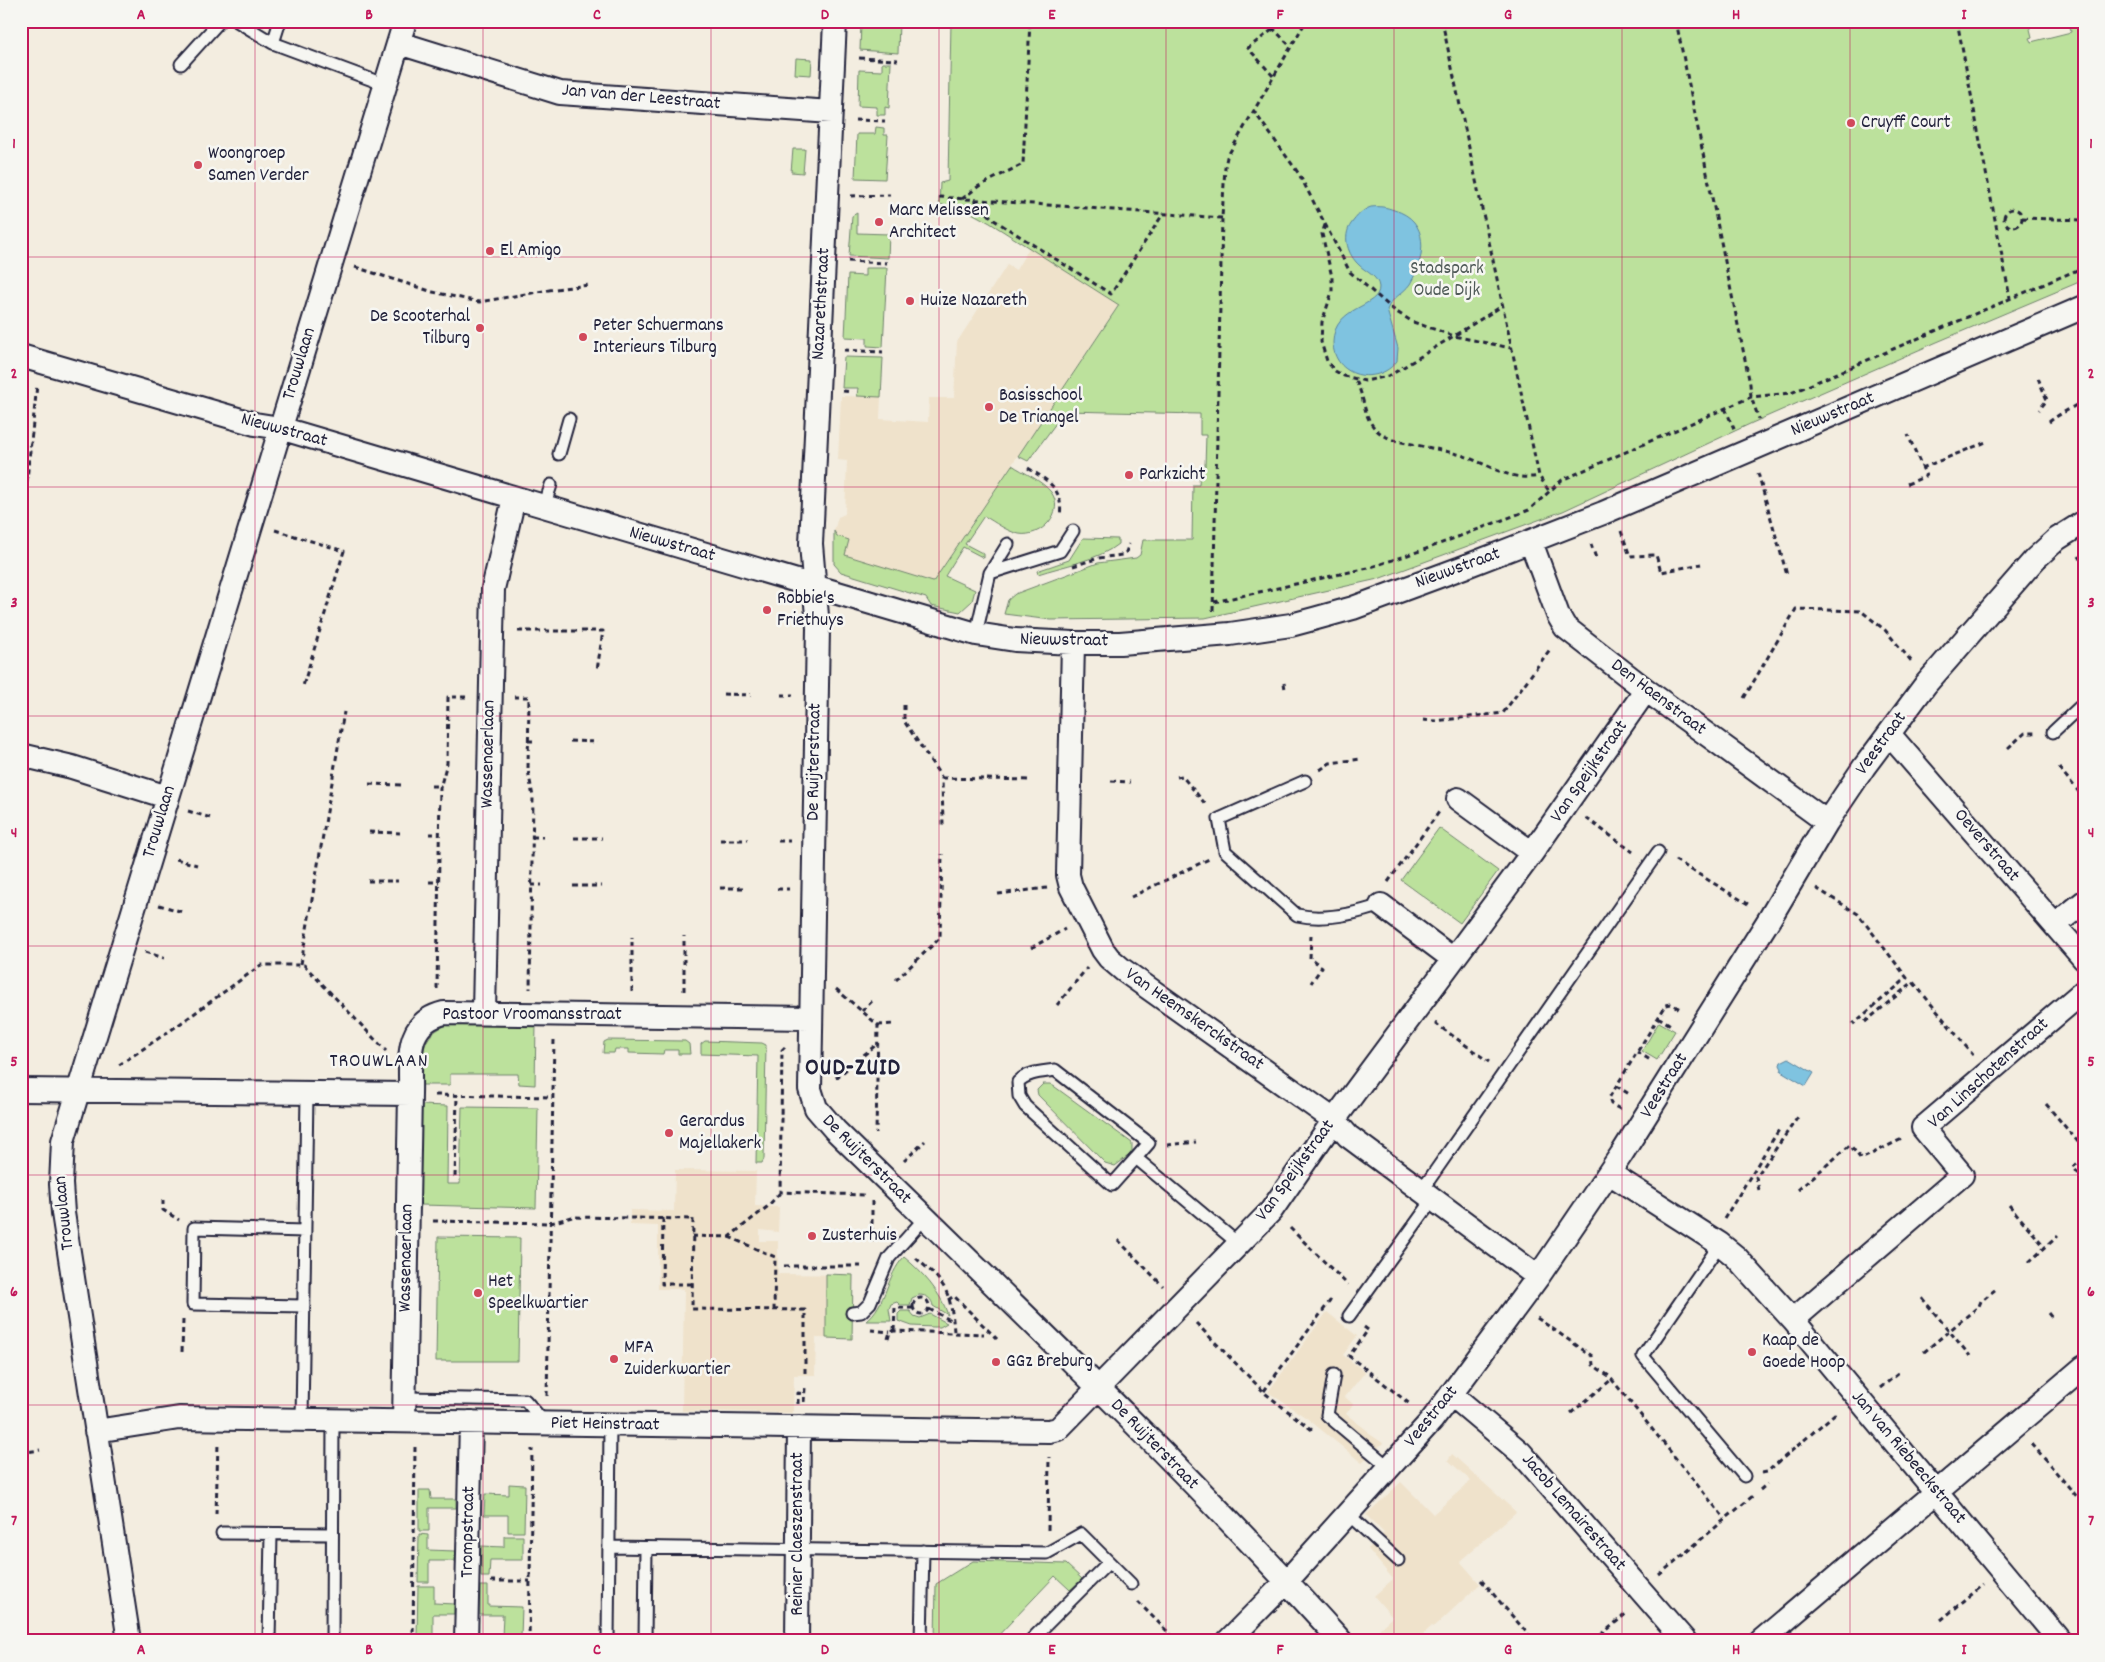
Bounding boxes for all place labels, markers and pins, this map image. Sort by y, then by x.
place label: Cruyff Court [1861,110,1951,137]
marker: Cruyff Court [1845,117,1857,129]
place label: Woongroep Samen Verder [208,141,309,190]
marker: Woongroep Samen Verder [192,159,204,171]
place label: Marc Melissen Architect [889,198,989,247]
marker: Marc Melissen Architect [873,216,885,228]
place label: El Amigo [500,238,561,265]
marker: El Amigo [484,245,496,257]
place label: Huize Nazareth [920,288,1027,315]
marker: Huize Nazareth [904,295,916,307]
place label: De Scooterhal Tilburg [370,304,470,353]
place label: Peter Schuermans Interieurs Tilburg [593,313,724,362]
marker: De Scooterhal Tilburg [474,322,486,334]
marker: Peter Schuermans Interieurs Tilburg [577,331,589,343]
place label: Basisschool De Triangel [999,383,1083,432]
marker: Basisschool De Triangel [983,401,995,413]
place label: Parkzicht [1139,462,1205,489]
marker: Parkzicht [1123,469,1135,481]
place label: Robbie's Friethuys [777,586,844,635]
marker: Robbie's Friethuys [761,604,773,616]
place label: Gerardus Majellakerk [679,1109,762,1158]
marker: Gerardus Majellakerk [663,1127,675,1139]
place label: Zusterhuis [822,1223,897,1250]
marker: Zusterhuis [806,1230,818,1242]
place label: Het Speelkwartier [488,1269,588,1318]
marker: Het Speelkwartier [472,1287,484,1299]
place label: Kaap de Goede Hoop [1762,1328,1845,1377]
place label: MFA Zuiderkwartier [624,1335,730,1384]
marker: Kaap de Goede Hoop [1746,1346,1758,1358]
place label: GGz Breburg [1006,1349,1093,1376]
marker: MFA Zuiderkwartier [608,1353,620,1365]
marker: GGz Breburg [990,1356,1002,1368]

